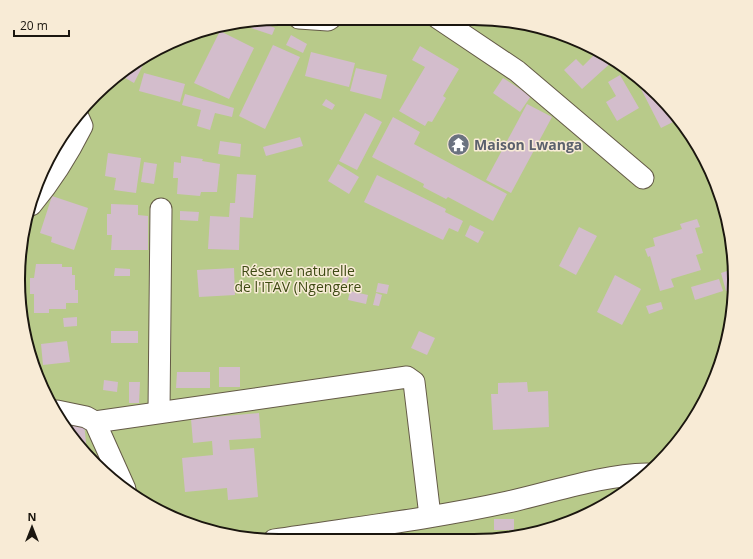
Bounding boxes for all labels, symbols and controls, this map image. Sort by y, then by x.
scale bar [14,12,69,38]
text: 20 m [20,17,48,34]
temple icon: Maison Lwanga [445,131,471,157]
place label: Maison Lwanga [474,135,582,154]
park label: Réserve naturelle de l'ITAV (Ngengere [235,261,362,296]
north arrow [12,507,52,547]
text: N [28,509,36,524]

